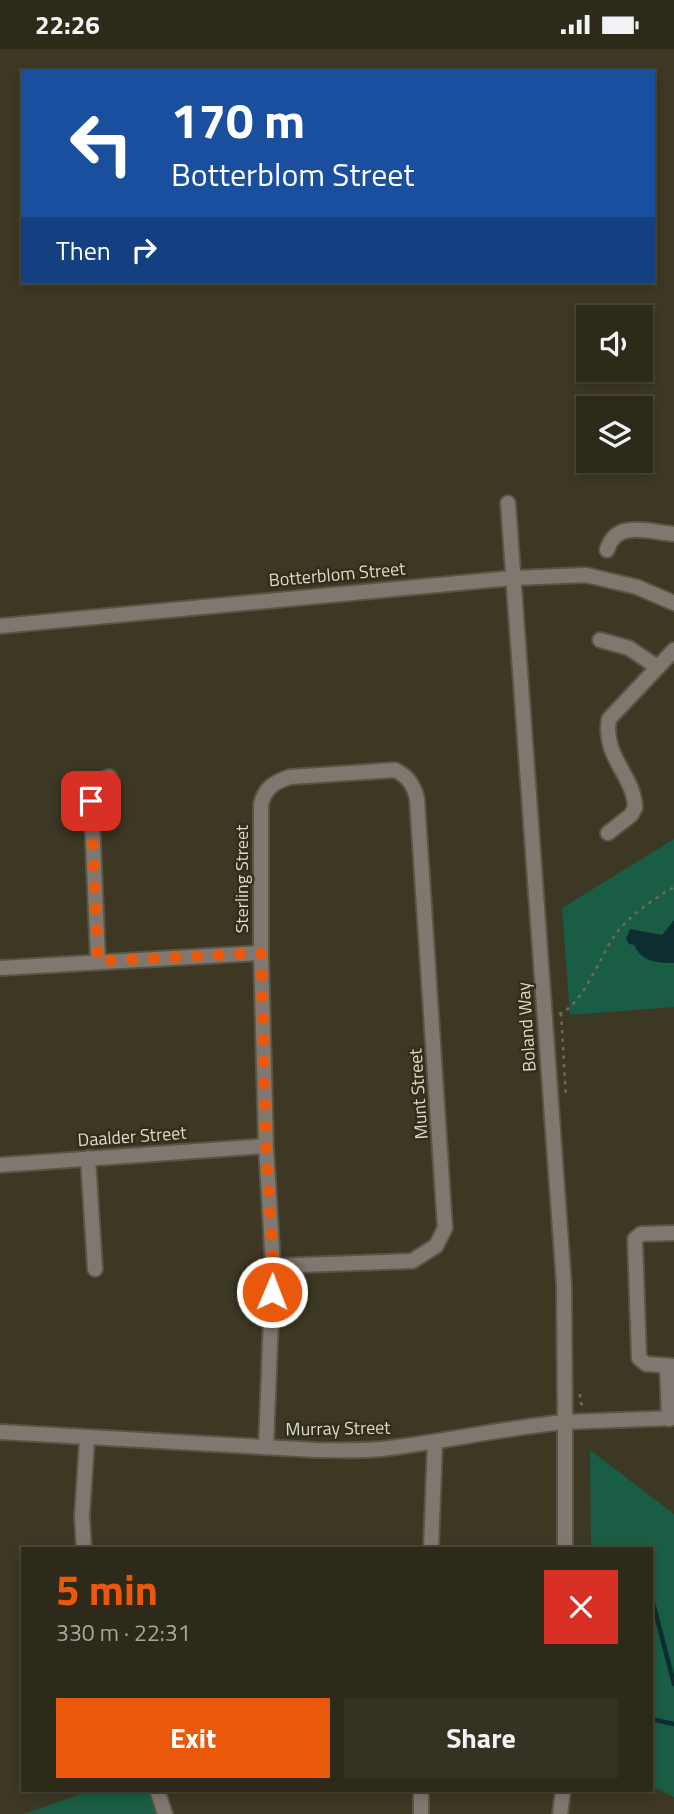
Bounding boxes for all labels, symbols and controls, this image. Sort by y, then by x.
text: 22:26 [35,5,100,44]
text: 170 m [171,82,305,157]
icon: left [56,98,147,189]
text: Botterblom Street [171,150,415,198]
text: Then [56,231,111,270]
icon: right [125,231,163,269]
map controls [576,305,653,473]
button: sound [576,305,653,382]
button: layers [576,396,653,473]
street label: Botterblom Street [268,555,407,593]
pin [61,771,121,831]
icon: arrive [72,782,110,820]
street label: Sterling Street [228,824,255,933]
street label: Boland Way [509,981,543,1073]
street label: Munt Street [401,1047,435,1140]
street label: Daalder Street [77,1119,188,1153]
position arrow [235,1255,309,1329]
street label: Murray Street [285,1414,391,1442]
text: 5 min [56,1557,158,1621]
button: close [544,1570,618,1644]
text: 330 m · 22:31 [56,1615,191,1650]
button: Exit [56,1698,330,1778]
button: Share [344,1698,618,1778]

